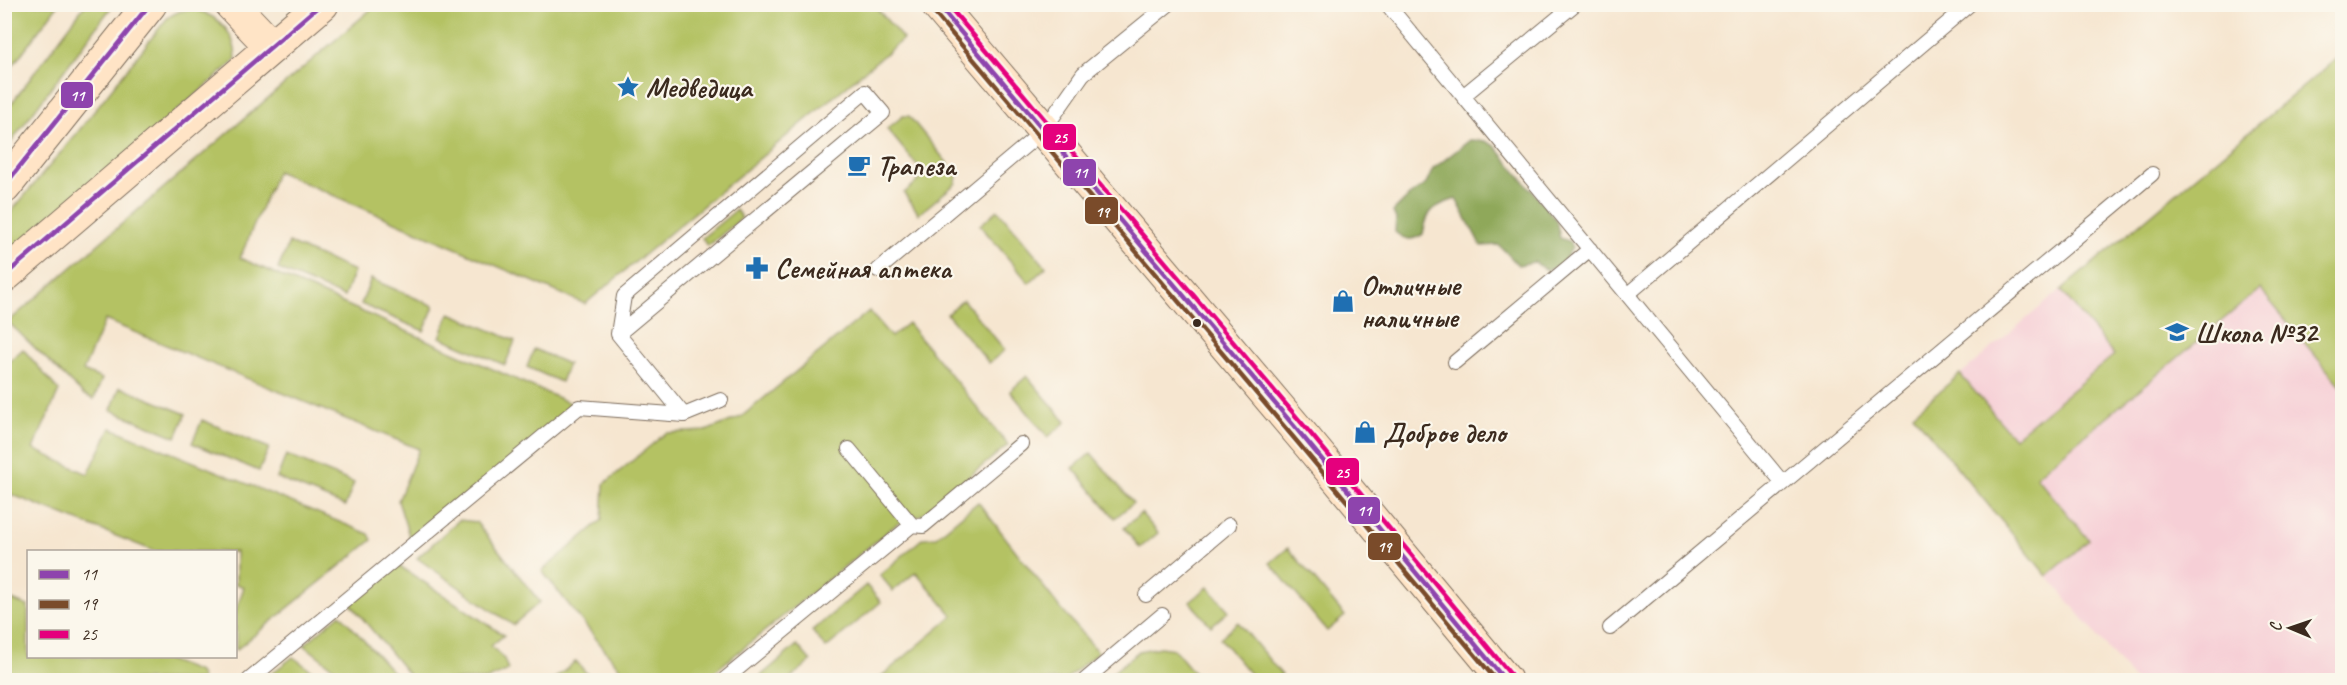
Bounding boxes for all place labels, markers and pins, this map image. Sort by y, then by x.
place label: Медведица [646,70,754,105]
place icon: Медведица [615,74,641,100]
place label: Трапеза [877,148,958,183]
cafe icon: Трапеза [846,152,872,178]
place label: Семейная аптека [775,251,953,286]
pharmacy icon: Семейная аптека [744,255,770,281]
place label: Отличные наличные [1361,268,1462,335]
shop icon: Отличные наличные [1330,288,1356,314]
place label: Школа №32 [2195,315,2319,350]
unlabelled marker [1191,317,1203,329]
school or university icon: Школа №32 [2164,319,2190,345]
place label: Доброе дело [1383,415,1509,450]
shop icon: Доброе дело [1352,419,1378,445]

